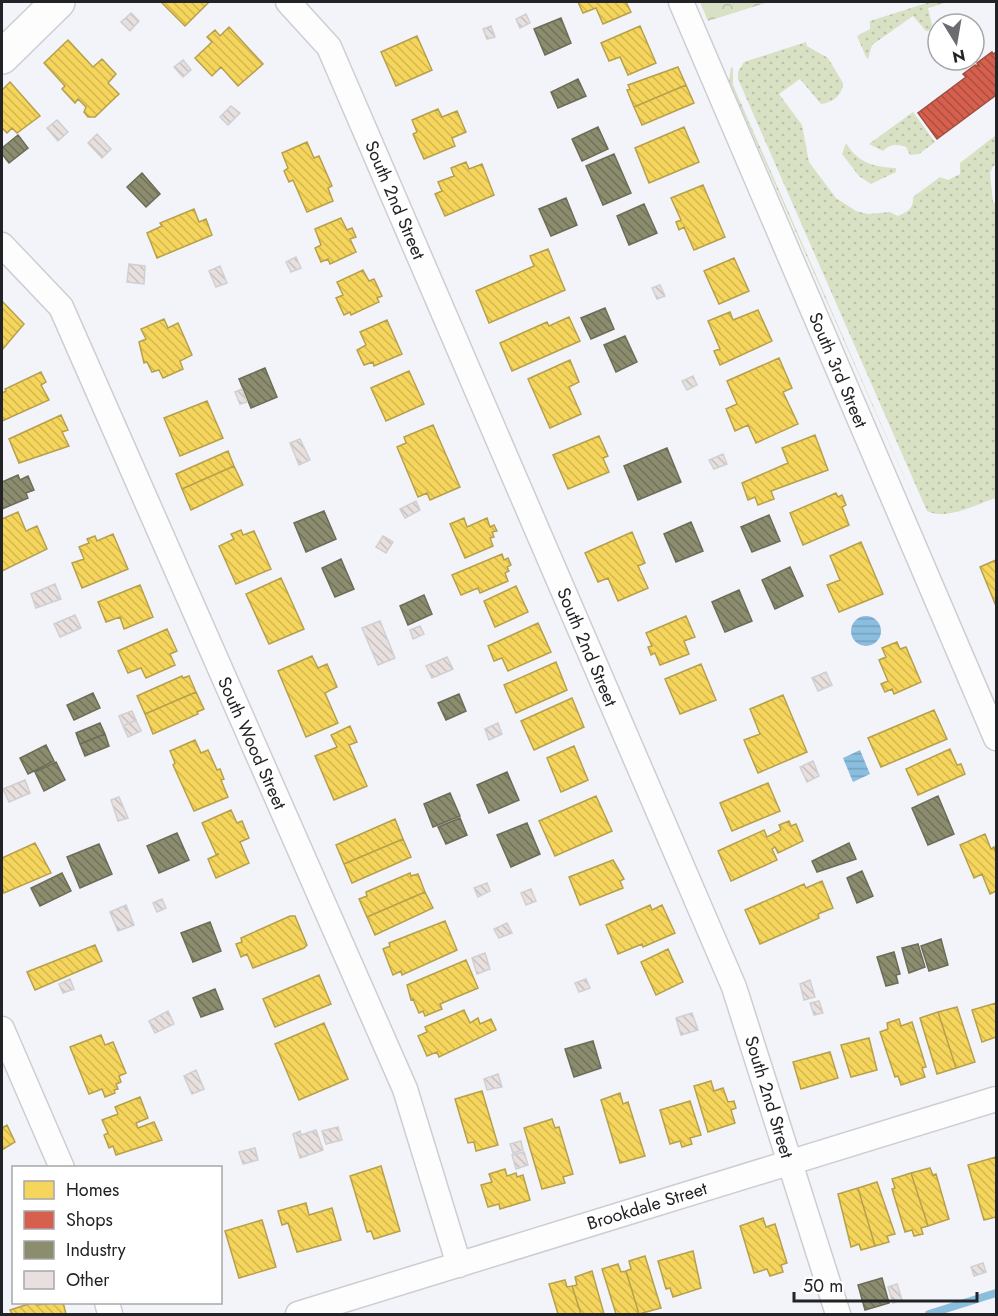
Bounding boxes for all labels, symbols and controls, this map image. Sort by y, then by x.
north arrow [926,12,986,72]
text: N [950,44,967,69]
street label: South 2nd Street [358,137,432,264]
street label: South 3rd Street [802,308,874,432]
street label: South 2nd Street [550,584,624,711]
street label: South Wood Street [211,672,293,814]
street label: South 2nd Street [738,1033,800,1162]
legend [12,1166,222,1304]
street label: Brookdale Street [584,1175,711,1237]
text: Homes [66,1177,119,1203]
text: Shops [66,1207,113,1233]
text: Industry [66,1237,126,1263]
scale bar [794,1265,977,1303]
text: Other [66,1267,110,1293]
text: 50 m [803,1273,843,1299]

